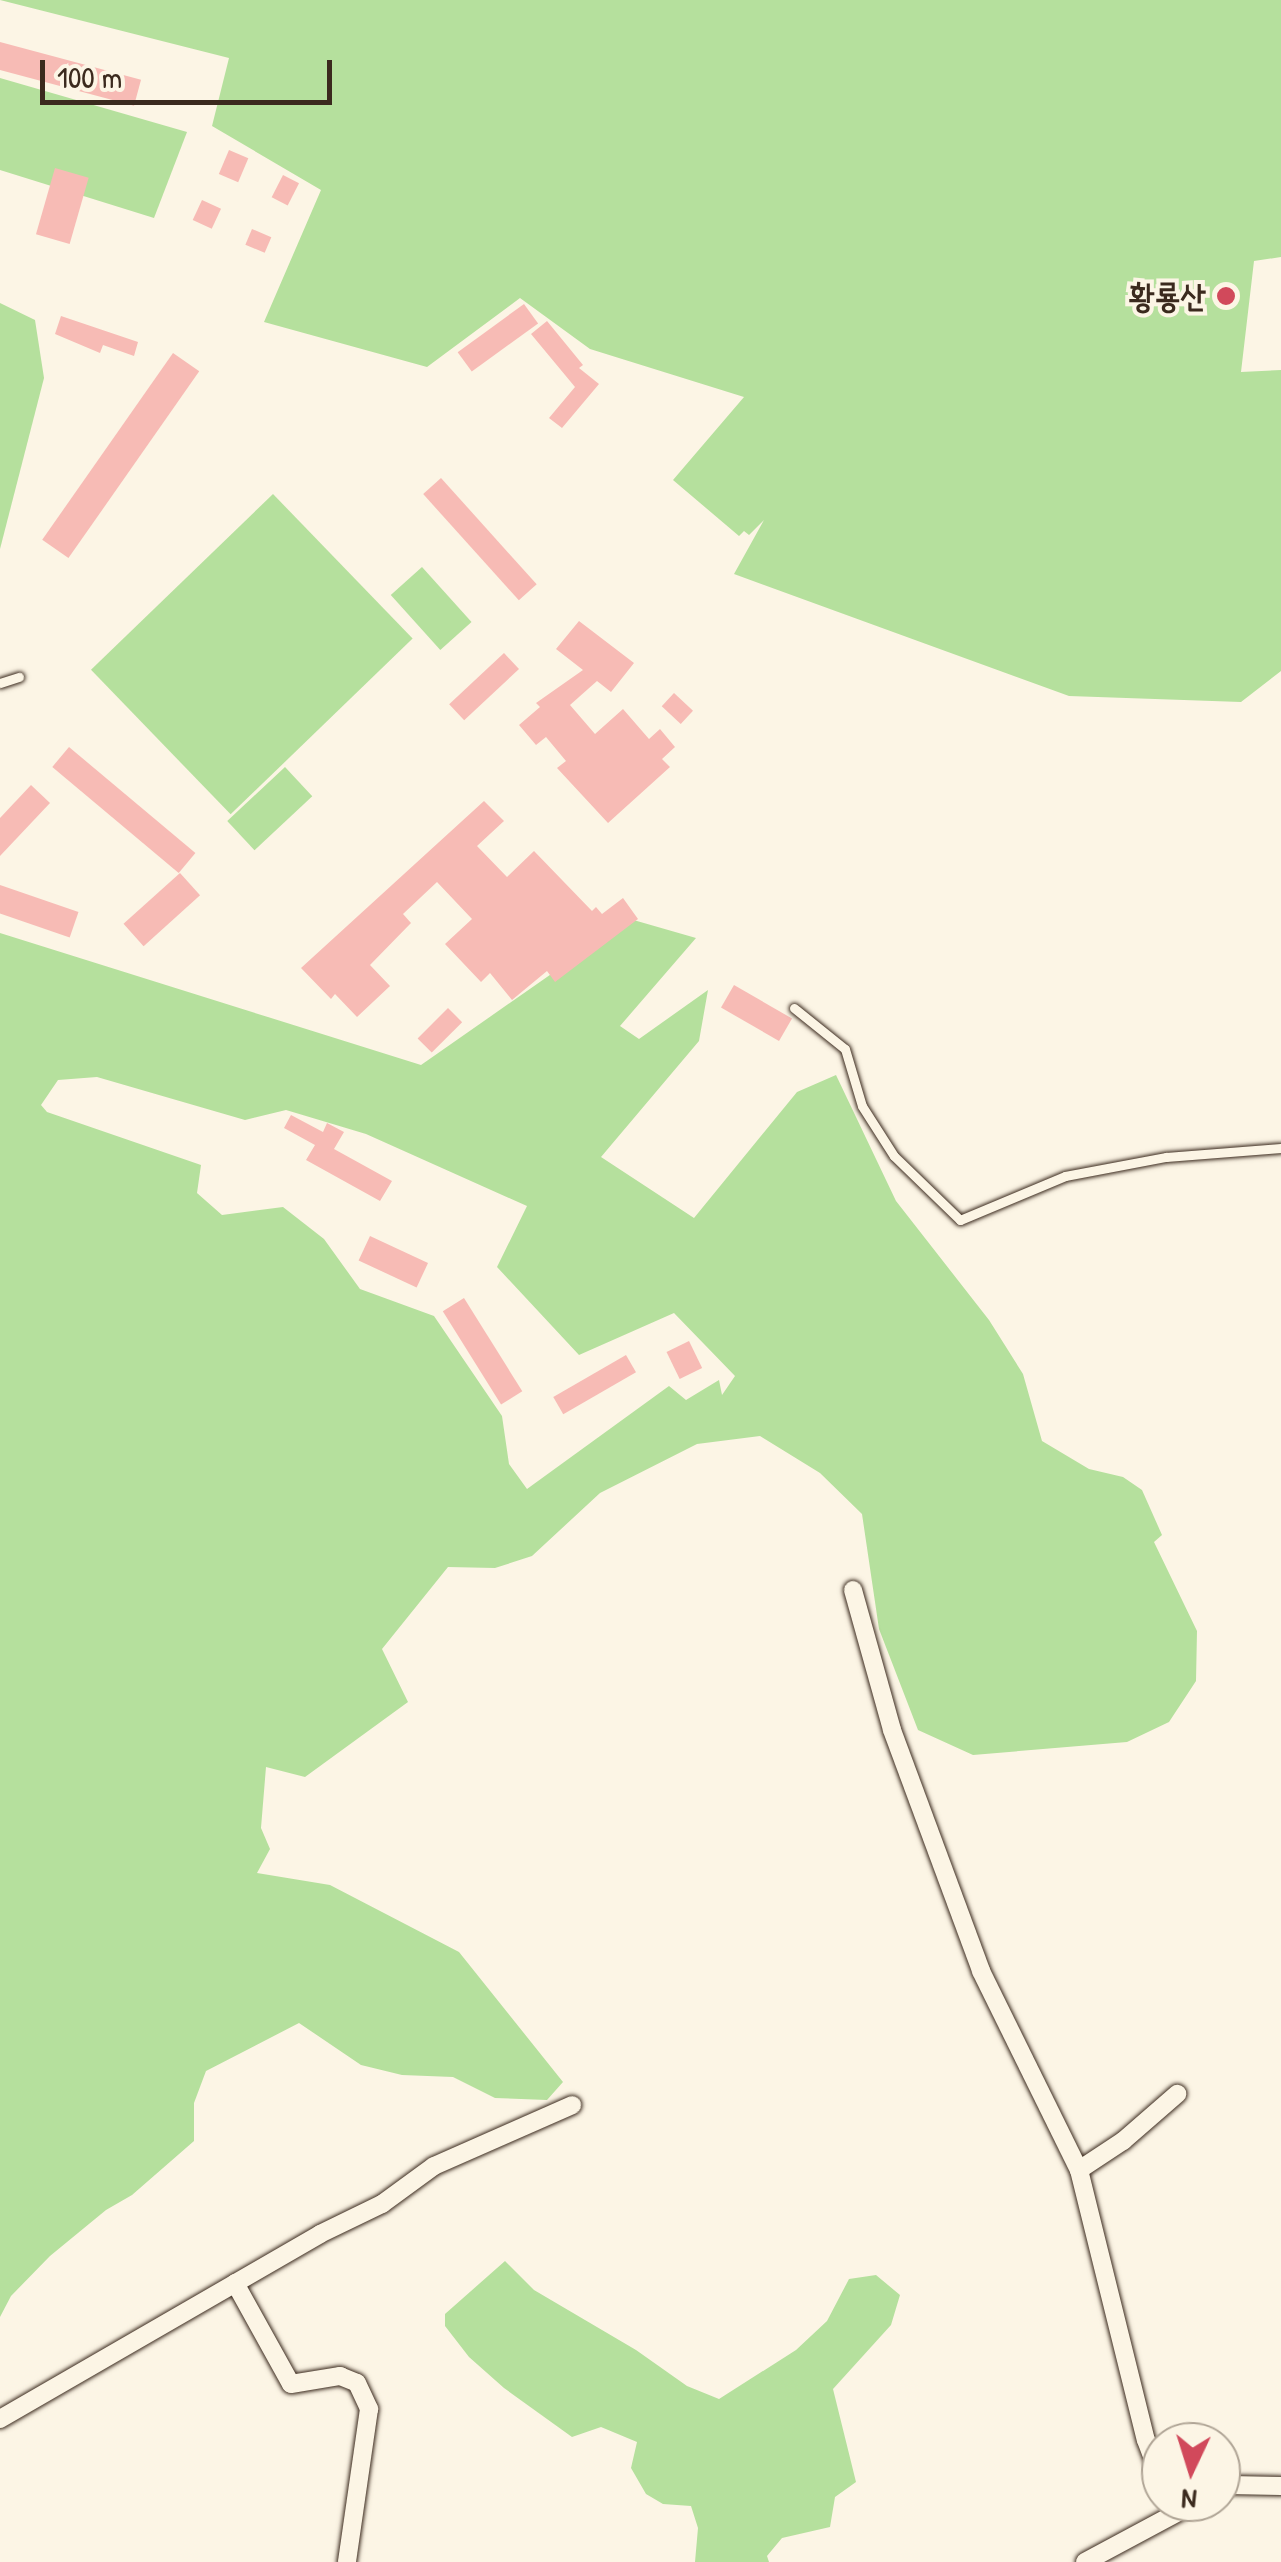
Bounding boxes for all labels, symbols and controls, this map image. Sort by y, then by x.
scale bar [45,40,338,102]
text: 100 m [57,57,122,97]
place label: 황룡산 [1129,277,1206,315]
marker: 황룡산 [1215,285,1237,307]
north arrow [1141,2422,1241,2522]
text: N [1180,2480,1198,2519]

